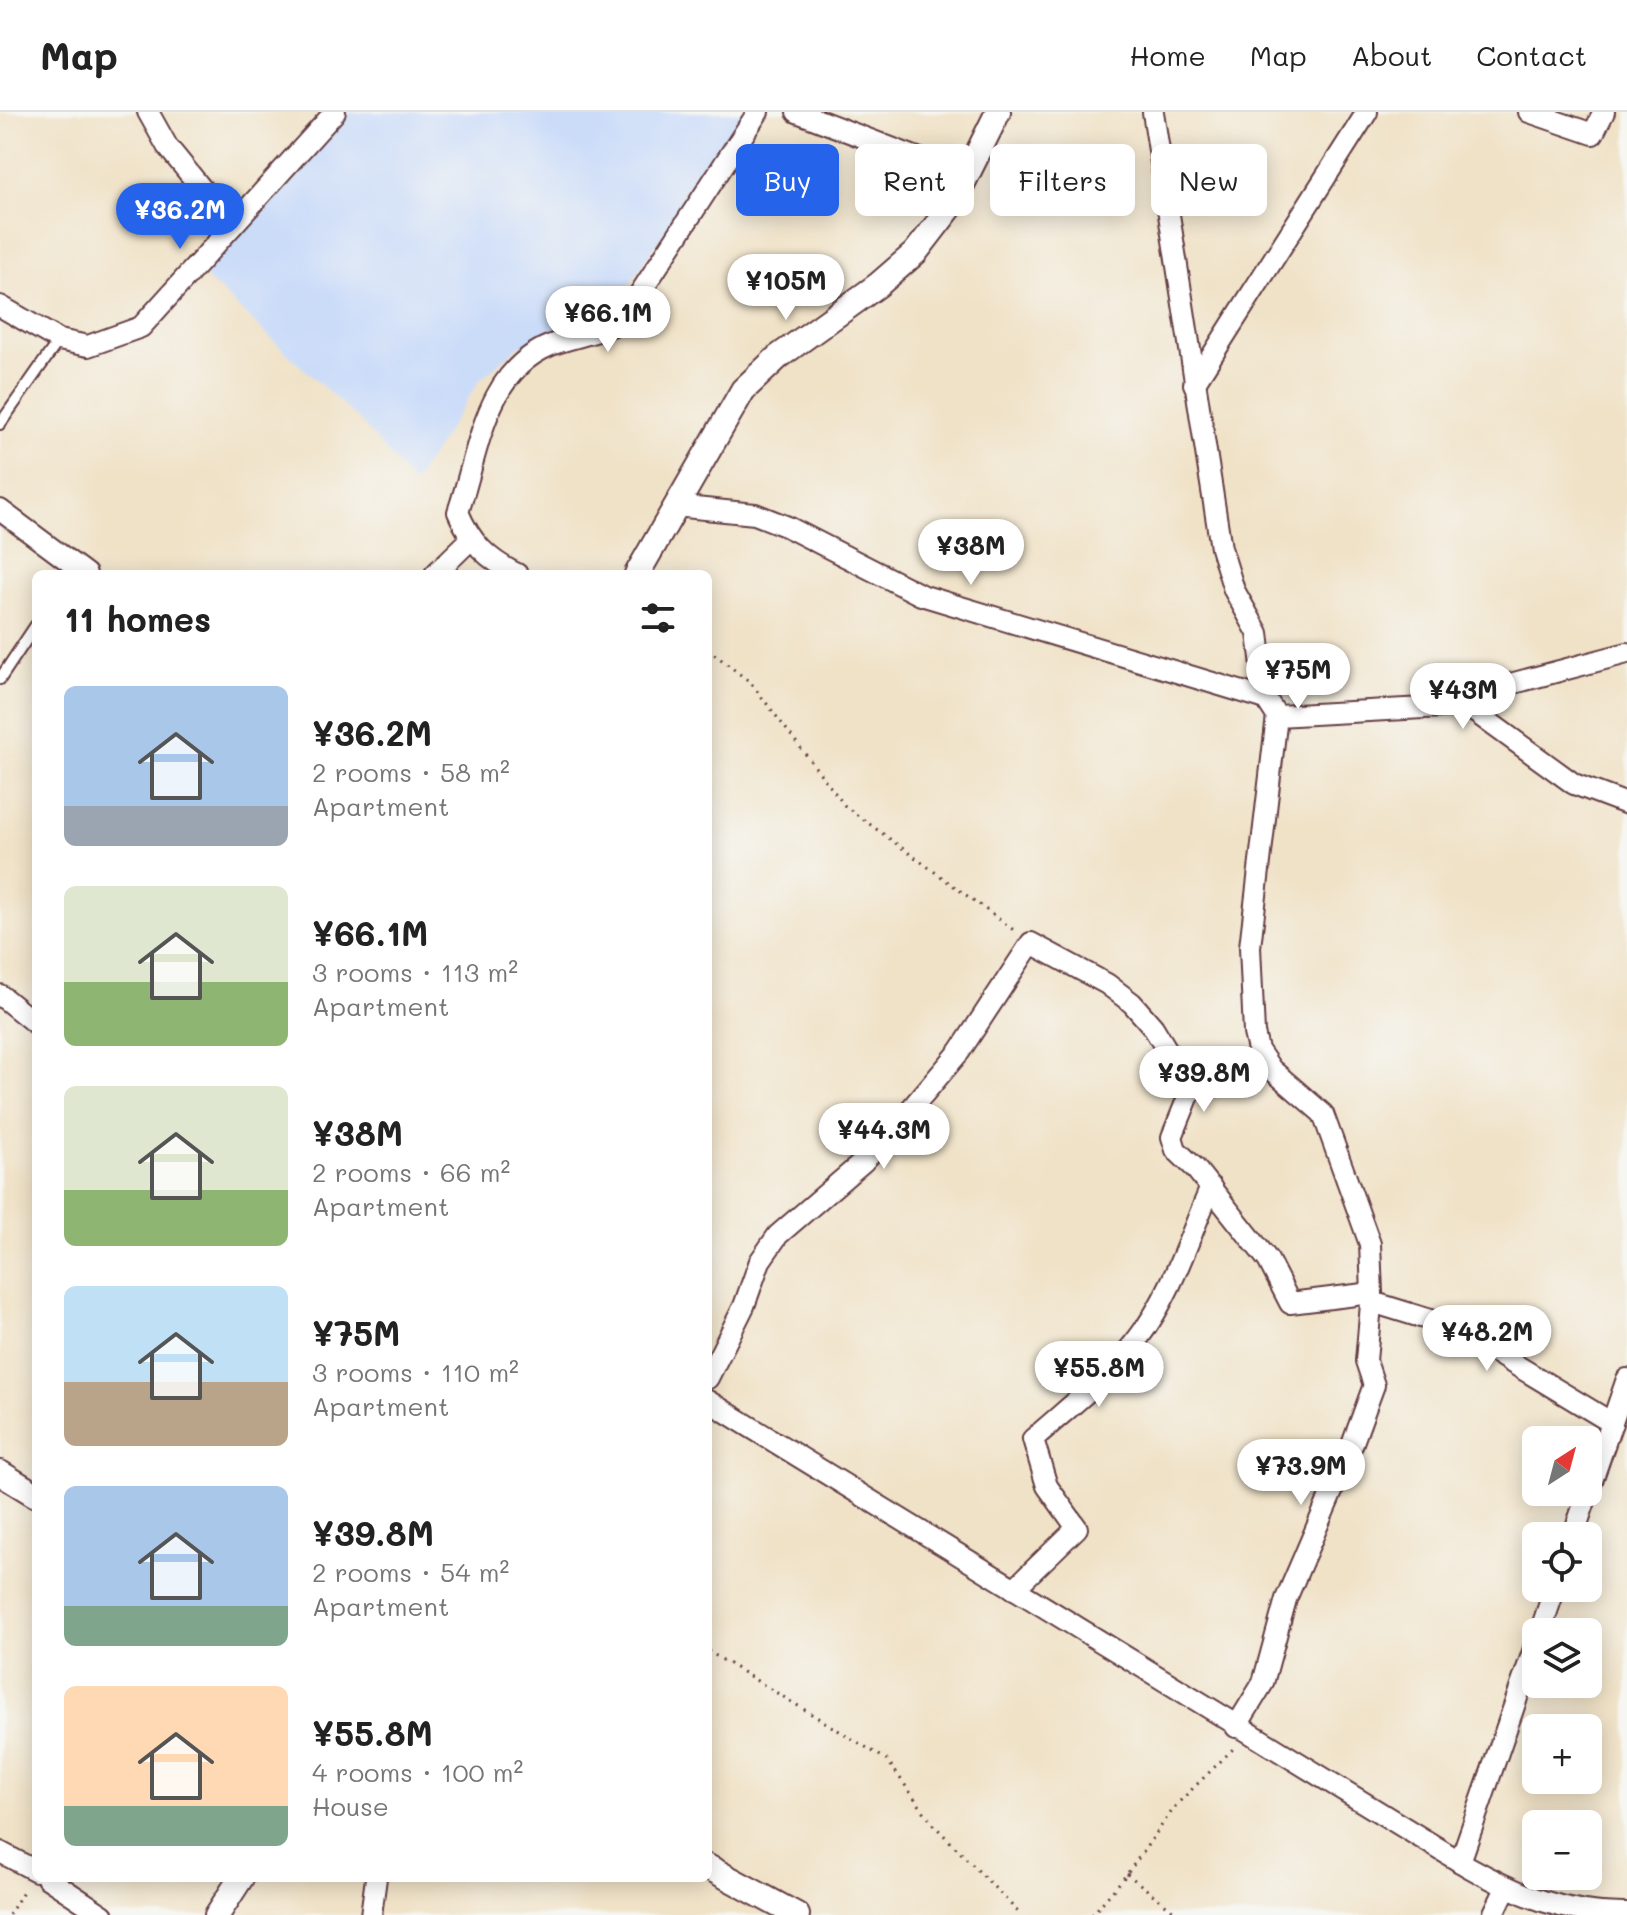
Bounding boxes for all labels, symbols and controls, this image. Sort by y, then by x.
text: Map [40,30,118,80]
text: Home [1130,37,1206,73]
text: Map [1250,37,1307,73]
text: About [1351,37,1432,73]
text: Contact [1476,37,1587,73]
chip: Buy [736,144,839,216]
chip: Rent [855,144,974,216]
chip: Filters [990,144,1135,216]
chip: New [1151,144,1267,216]
pin: ¥36.2M [115,183,245,251]
text: ¥36.2M [134,192,226,226]
pin: ¥105M [730,254,842,322]
text: ¥105M [745,263,827,297]
pin: ¥66.1M [543,286,673,354]
text: ¥66.1M [563,295,653,329]
pin: ¥38M [924,519,1018,587]
text: ¥38M [936,528,1006,562]
text: 11 homes [64,596,211,641]
icon: filters [636,596,680,640]
pin: ¥75M [1251,643,1345,711]
text: ¥75M [1264,652,1332,686]
pin: ¥43M [1416,663,1510,731]
text: ¥43M [1428,672,1498,706]
text: ¥36.2M [312,710,432,755]
icon: home [128,718,224,814]
text: 2 rooms · 58 m² [312,755,510,789]
text: Apartment [312,789,449,823]
text: ¥66.1M [312,910,428,955]
icon: home [128,918,224,1014]
text: 3 rooms · 113 m² [312,955,518,989]
text: Apartment [312,989,449,1023]
pin: ¥39.8M [1139,1046,1269,1114]
text: ¥39.8M [1157,1055,1251,1089]
pin: ¥44.3M [819,1103,949,1171]
text: ¥38M [312,1110,403,1155]
text: ¥44.3M [837,1112,931,1146]
icon: home [128,1118,224,1214]
text: 2 rooms · 66 m² [312,1155,510,1189]
text: Apartment [312,1189,449,1223]
pin: ¥48.2M [1422,1305,1552,1373]
text: ¥75M [312,1310,401,1355]
text: ¥48.2M [1440,1314,1534,1348]
icon: home [128,1318,224,1414]
pin: ¥55.8M [1034,1341,1164,1409]
text: ¥55.8M [1053,1350,1145,1384]
text: 3 rooms · 110 m² [312,1355,519,1389]
text: Apartment [312,1389,449,1423]
north arrow [1522,1426,1602,1506]
map controls [1522,1426,1602,1890]
pin: ¥73.9M [1236,1439,1366,1507]
text: ¥73.9M [1255,1448,1347,1482]
text: ¥39.8M [312,1510,434,1555]
icon: home [128,1518,224,1614]
button: locate [1522,1522,1602,1602]
text: 2 rooms · 54 m² [312,1555,509,1589]
text: Apartment [312,1589,449,1623]
button: layers [1522,1618,1602,1698]
text: ¥55.8M [312,1710,433,1755]
button: + [1522,1714,1602,1794]
icon: home [128,1718,224,1814]
text: 4 rooms · 100 m² [312,1755,523,1789]
text: House [312,1789,389,1823]
button: − [1522,1810,1602,1890]

